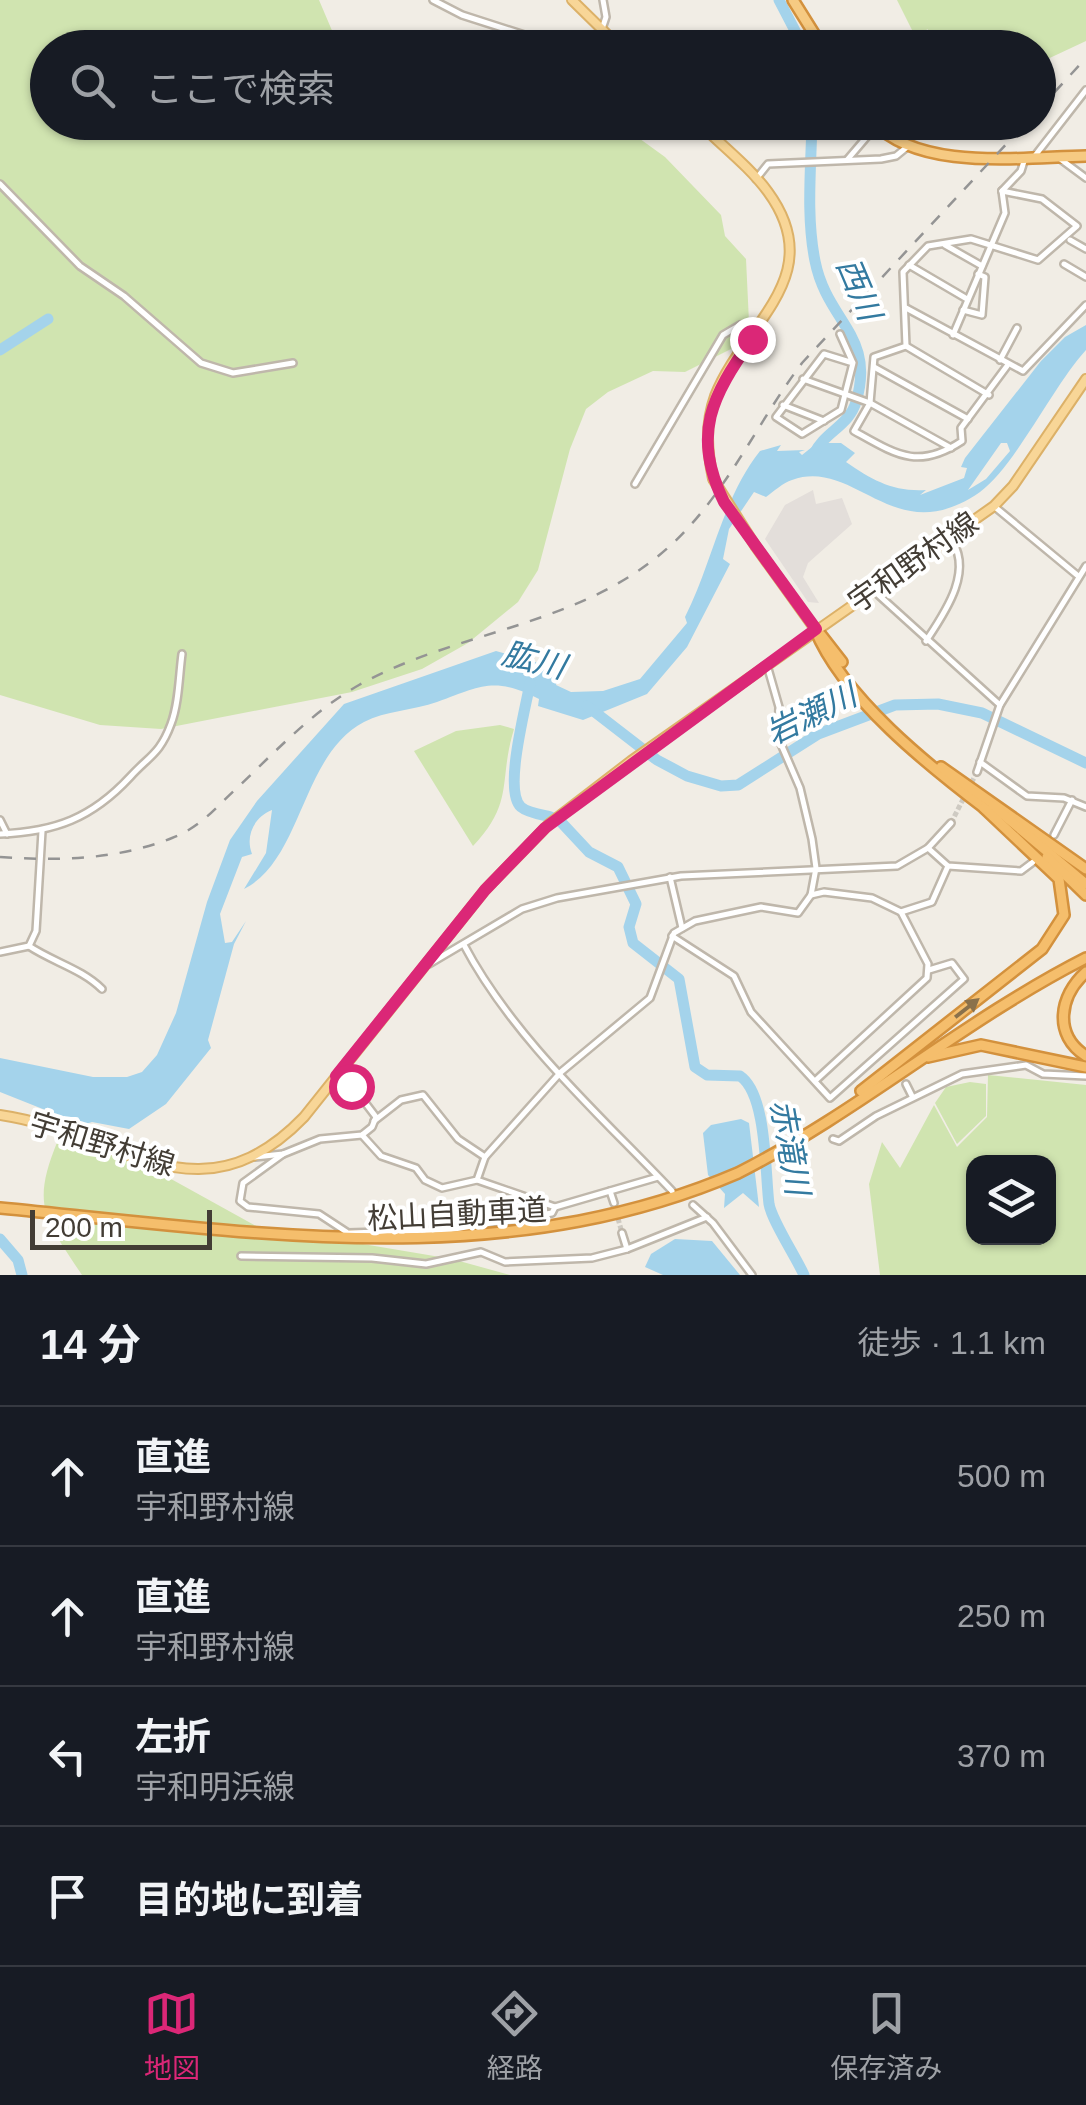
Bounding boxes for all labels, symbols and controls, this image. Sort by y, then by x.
search box [30,30,1056,140]
icon: search [65,58,120,113]
text: ここで検索 [145,68,335,110]
water label: 西川 [830,253,889,328]
route end [730,317,776,363]
street label: 宇和野村線 [842,505,984,619]
water label: 肱川 [499,635,572,686]
water label: 岩瀬川 [760,675,865,751]
one-way arrow [954,999,980,1019]
route start [329,1064,375,1110]
water label: 赤滝川 [764,1097,817,1200]
street label: 宇和野村線 [25,1106,179,1182]
map controls [966,1155,1056,1245]
button: layers [966,1155,1056,1245]
street label: 松山自動車道 [366,1193,548,1235]
scale bar [30,1205,212,1250]
text: 200 m [45,1212,123,1243]
text: 14 分 [40,1321,140,1368]
text: 徒歩 · 1.1 km [858,1325,1046,1361]
text: 直進 [135,1436,211,1478]
icon: ahead [40,1449,95,1504]
text: 500 m [957,1458,1046,1494]
text: 宇和野村線 [135,1489,295,1525]
text: 直進 [135,1576,211,1618]
icon: ahead [40,1589,95,1644]
text: 250 m [957,1598,1046,1634]
text: 宇和野村線 [135,1629,295,1665]
text: 左折 [135,1716,211,1758]
icon: left [40,1729,95,1784]
text: 370 m [957,1738,1046,1774]
text: 宇和明浜線 [135,1769,295,1805]
icon: arrive [40,1869,95,1924]
text: 目的地に到着 [135,1879,363,1921]
tab: 地図 [144,1986,200,2086]
tab: 経路 [487,1986,543,2086]
tab: 保存済み [830,1986,942,2086]

